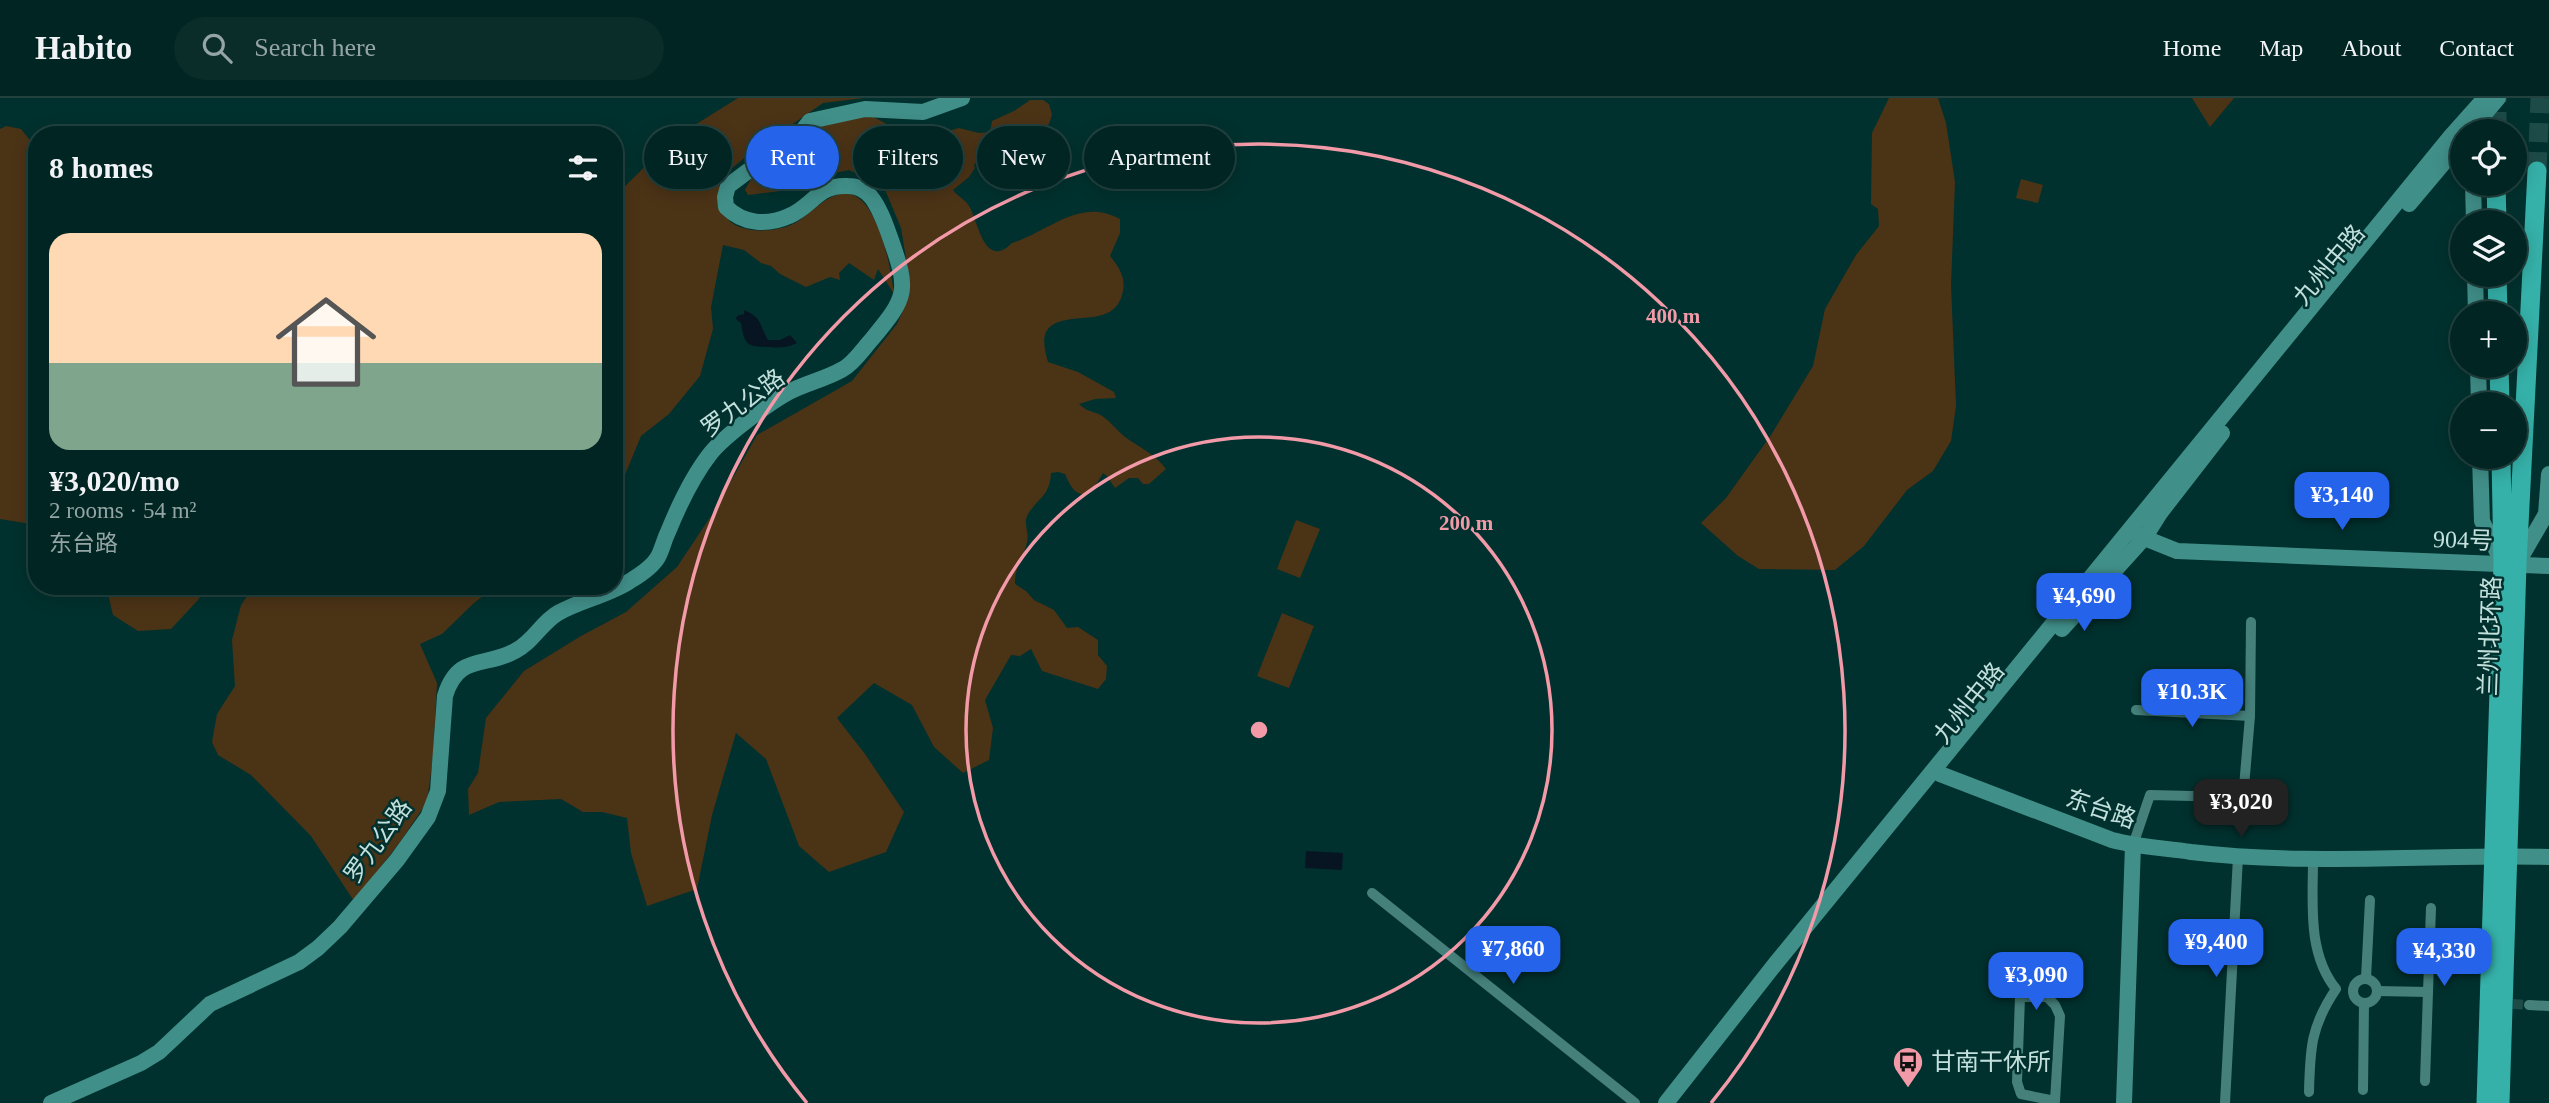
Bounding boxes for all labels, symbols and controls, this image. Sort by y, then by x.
search box [174,17,664,80]
icon: search [198,29,236,67]
text: Habito [35,30,132,66]
text: Search here [254,33,376,62]
text: Home [2163,35,2221,61]
text: Map [2259,35,2303,61]
text: About [2341,35,2401,61]
text: Contact [2439,35,2514,61]
map controls [2450,119,2527,469]
button: locate [2450,119,2527,196]
chip: Buy [644,126,732,189]
chip: Rent [746,126,839,189]
chip: Filters [853,126,963,189]
chip: New [977,126,1070,189]
chip: Apartment [1084,126,1235,189]
icon: filters [564,149,602,187]
text: 8 homes [49,151,153,184]
button: layers [2450,210,2527,287]
street label: 九州中路 [2288,220,2370,310]
icon: home [263,279,389,405]
button: + [2450,301,2527,378]
text: 400 m [1646,304,1701,328]
street label: 罗九公路 [697,364,789,442]
button: − [2450,392,2527,469]
text: ¥3,020/mo [49,464,180,497]
pin: ¥3,140 [2285,472,2399,532]
text: ¥3,140 [2310,482,2374,507]
text: 2 rooms · 54 m² [49,498,196,523]
text: 200 m [1439,511,1494,535]
street label: 904号 [2433,526,2493,554]
text: 东台路 [49,531,118,556]
pin: ¥4,690 [2027,574,2141,633]
street label: 兰州北环路 [2475,576,2505,696]
text: ¥4,690 [2052,583,2116,608]
street label: 九州中路 [1929,658,2009,748]
pin: ¥10.3K [2135,670,2249,729]
text: ¥10.3K [2157,679,2227,704]
centre of rings [1247,718,1271,742]
pin: ¥3,020 [2184,780,2298,839]
street label: 东台路 [2063,785,2139,833]
text: ¥3,020 [2209,789,2273,814]
street label: 罗九公路 [339,795,417,887]
pin: ¥9,400 [2159,920,2273,979]
pin: ¥7,860 [1456,926,1570,986]
pin: ¥4,330 [2387,928,2501,988]
text: ¥9,400 [2184,929,2248,954]
text: ¥7,860 [1481,936,1545,961]
text: ¥4,330 [2412,938,2476,963]
pin: ¥3,090 [1979,953,2093,1012]
text: ¥3,090 [2004,962,2068,987]
bus stop icon: 甘南干休所 [1891,1045,1925,1089]
place label: 甘南干休所 [1931,1049,2051,1075]

